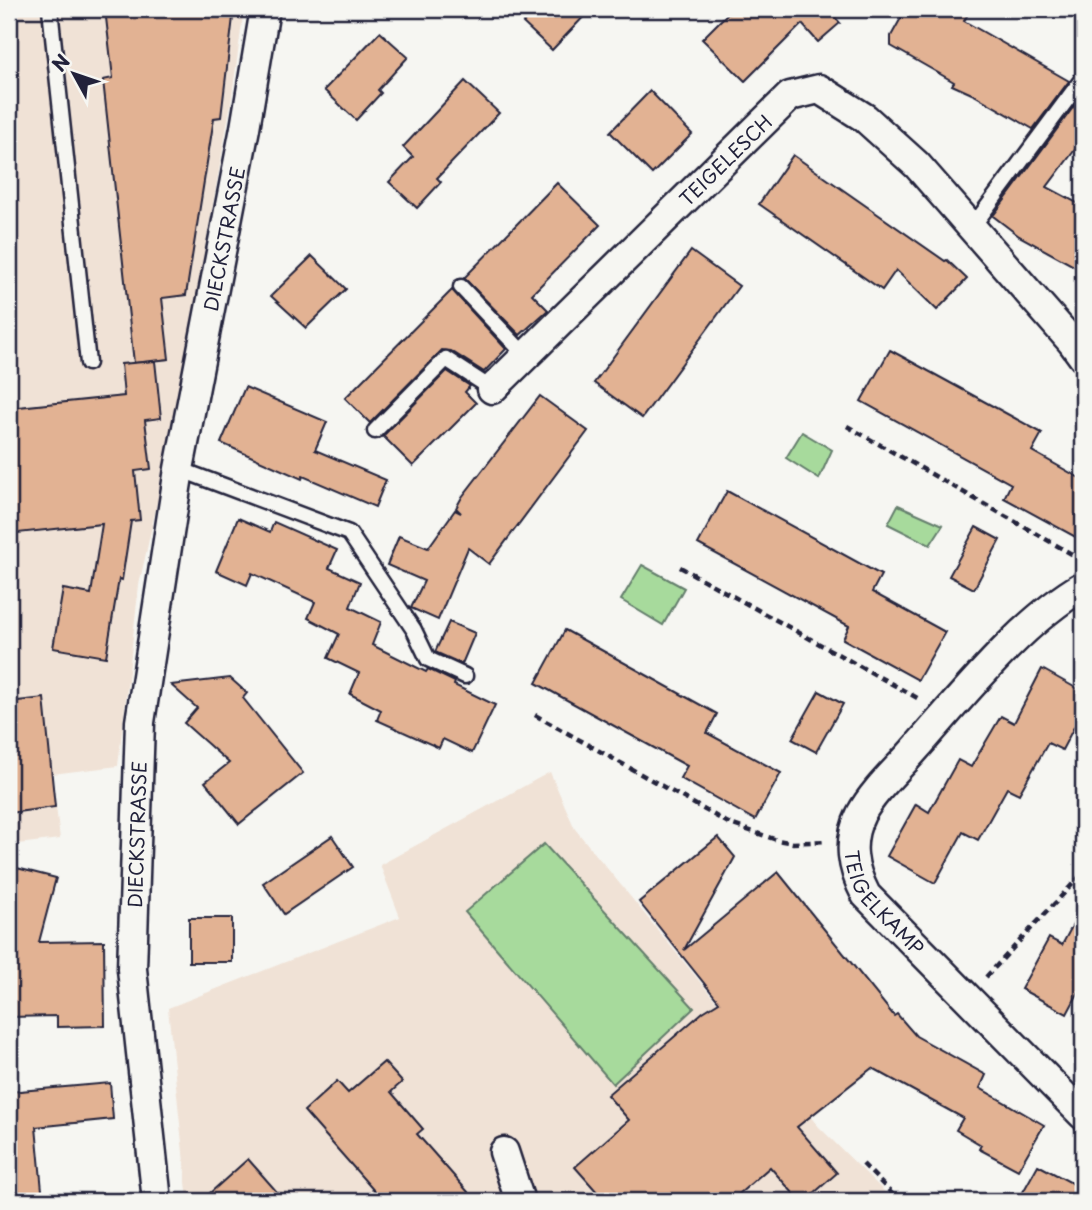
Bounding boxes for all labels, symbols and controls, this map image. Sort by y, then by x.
north arrow [38,38,108,108]
text: N [45,48,76,77]
street label: TEIGELESCH [673,108,778,212]
street label: DIECKSTRASSE [196,164,251,313]
street label: DIECKSTRASSE [120,761,153,908]
street label: TEIGELKAMP [839,849,931,961]

